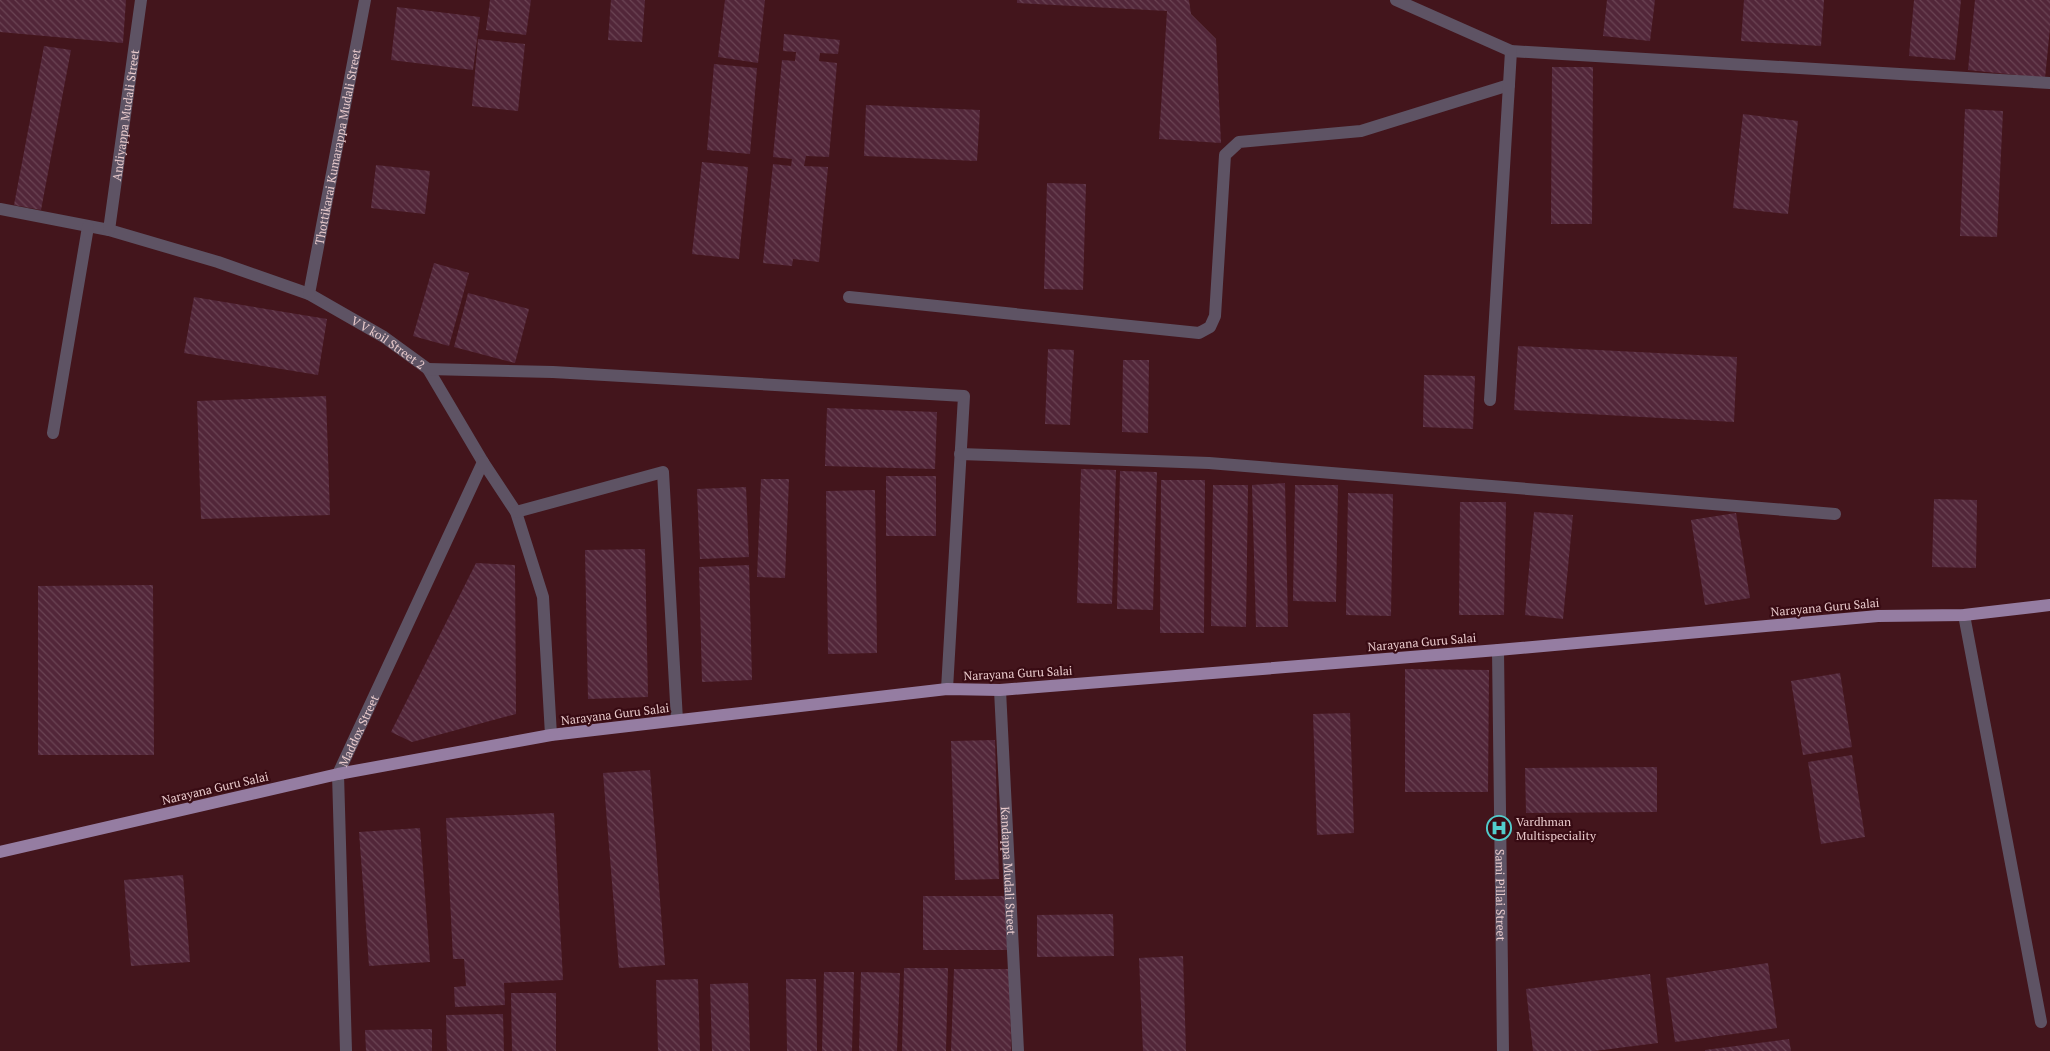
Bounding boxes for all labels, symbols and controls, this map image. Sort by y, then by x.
street label: Thottikarai Kumarappa Mudali Street [311,47,363,246]
street label: Andiyappa Mudali Street [108,48,142,182]
street label: V V koil Street 2 [349,312,428,372]
street label: Narayana Guru Salai [1770,595,1880,619]
street label: Narayana Guru Salai [1367,630,1477,654]
street label: Narayana Guru Salai [963,663,1073,683]
street label: Maddox Street [335,692,382,769]
street label: Narayana Guru Salai [560,700,670,728]
street label: Narayana Guru Salai [160,768,270,808]
street label: Kandappa Mudali Street [998,806,1020,936]
place label: Vardhman Multispeciality [1516,814,1597,843]
hospital icon: Vardhman Multispeciality [1486,815,1512,841]
street label: Sami Pillai Street [1493,849,1509,942]

